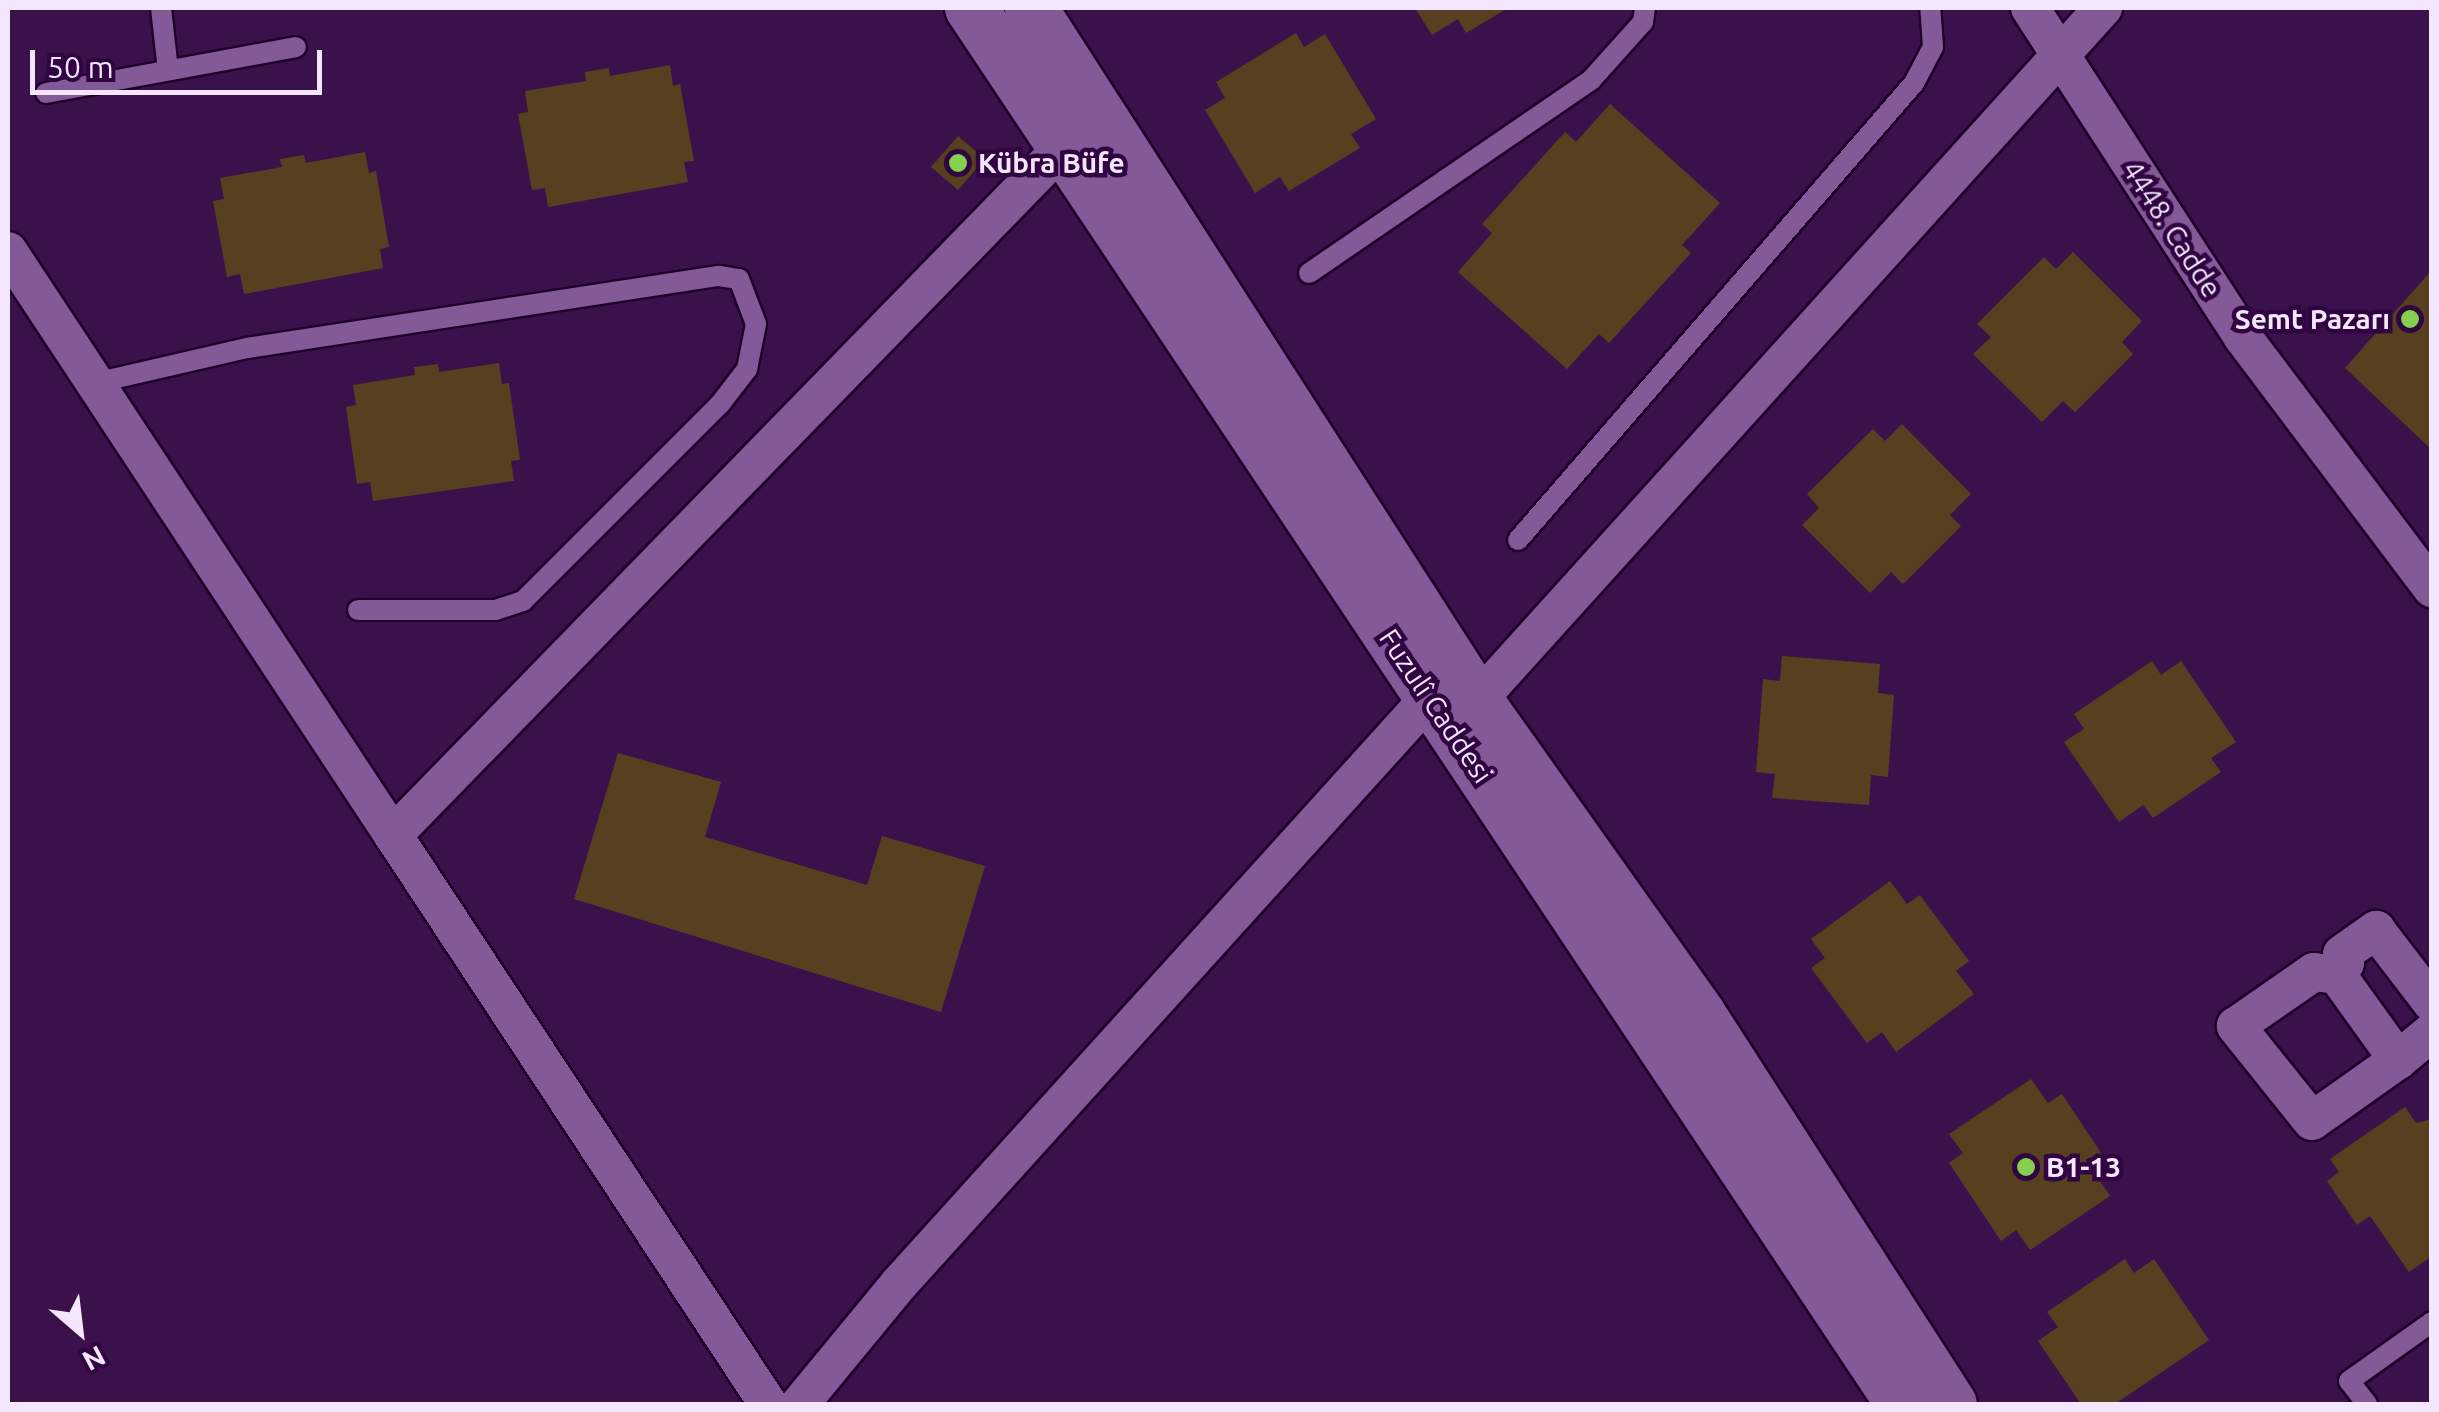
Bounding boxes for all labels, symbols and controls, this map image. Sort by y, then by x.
scale bar [35,30,328,92]
text: 50 m [47,50,114,84]
place label: Kübra Büfe [978,146,1125,180]
marker: Kübra Büfe [947,152,969,174]
street label: 4448. Cadde [2115,154,2229,304]
place label: Semt Pazarı [2235,302,2390,336]
marker: Semt Pazarı [2399,308,2421,330]
street label: Fuzulî Caddesi [1372,623,1500,789]
place label: B1-13 [2046,1150,2121,1184]
marker: B1-13 [2015,1156,2037,1178]
north arrow [30,1282,130,1382]
text: N [78,1340,111,1378]

